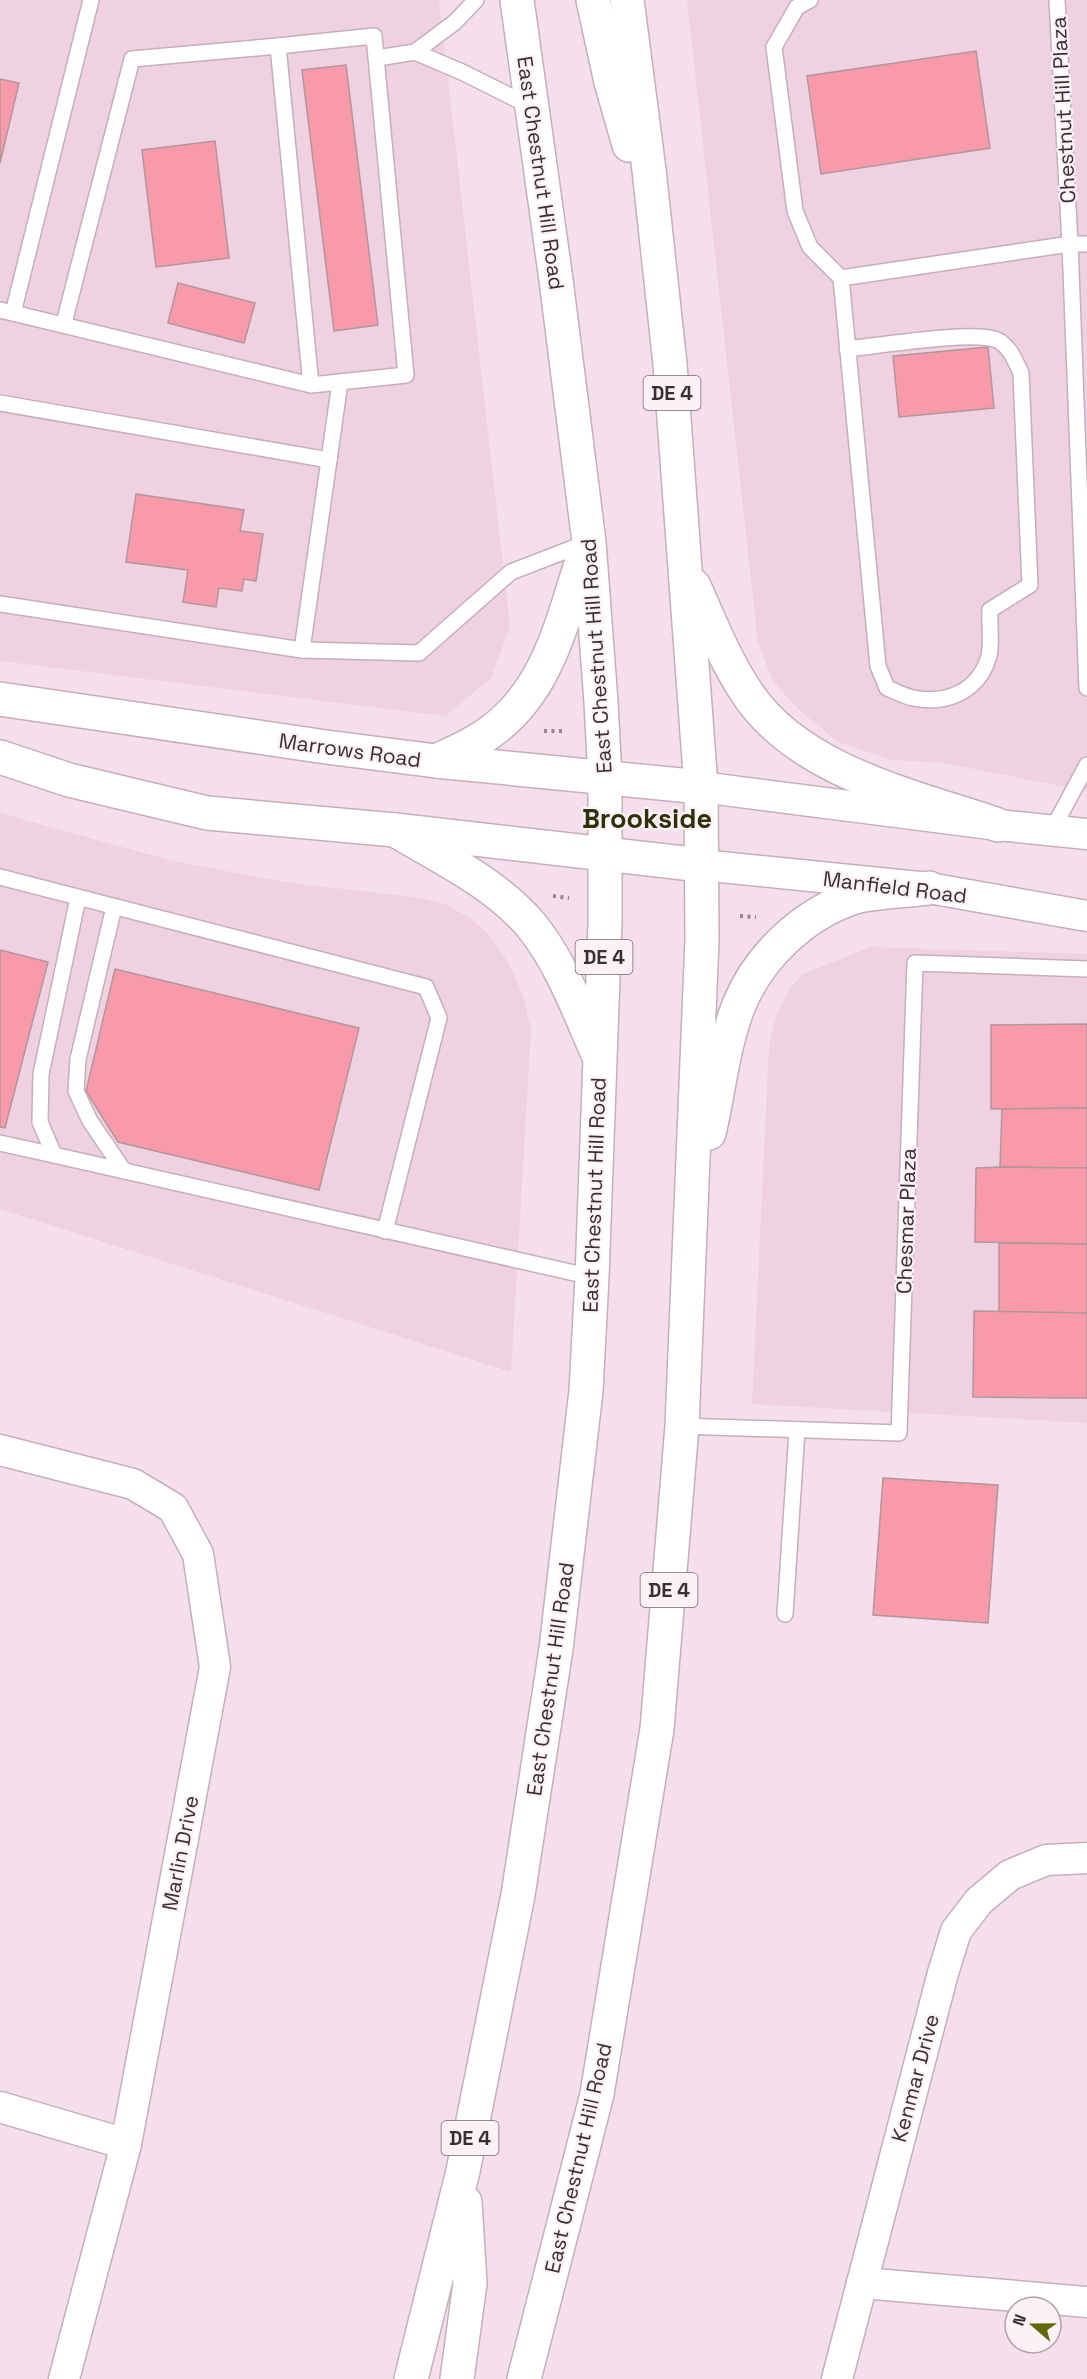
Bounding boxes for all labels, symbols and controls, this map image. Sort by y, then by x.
street label: Chestnut Hill Plaza [1045,16,1081,204]
street label: East Chestnut Hill Road [511,54,571,292]
road number: DE 4 [644,376,700,410]
street label: East Chestnut Hill Road [574,537,618,775]
street label: Marrows Road [277,727,423,773]
district label: Brookside [582,801,712,836]
street label: Manfield Road [821,865,969,909]
road number: DE 4 [576,940,632,974]
street label: East Chestnut Hill Road [576,1077,612,1313]
street label: Chesmar Plaza [890,1148,922,1294]
street label: East Chestnut Hill Road [520,1560,580,1798]
road number: DE 4 [640,1573,698,1607]
street label: Marlin Drive [156,1793,204,1913]
street label: Kenmar Drive [885,2011,945,2145]
street label: East Chestnut Hill Road [538,2040,618,2276]
road number: DE 4 [442,2121,498,2155]
north arrow [1003,2295,1063,2355]
text: N [1008,2311,1031,2329]

